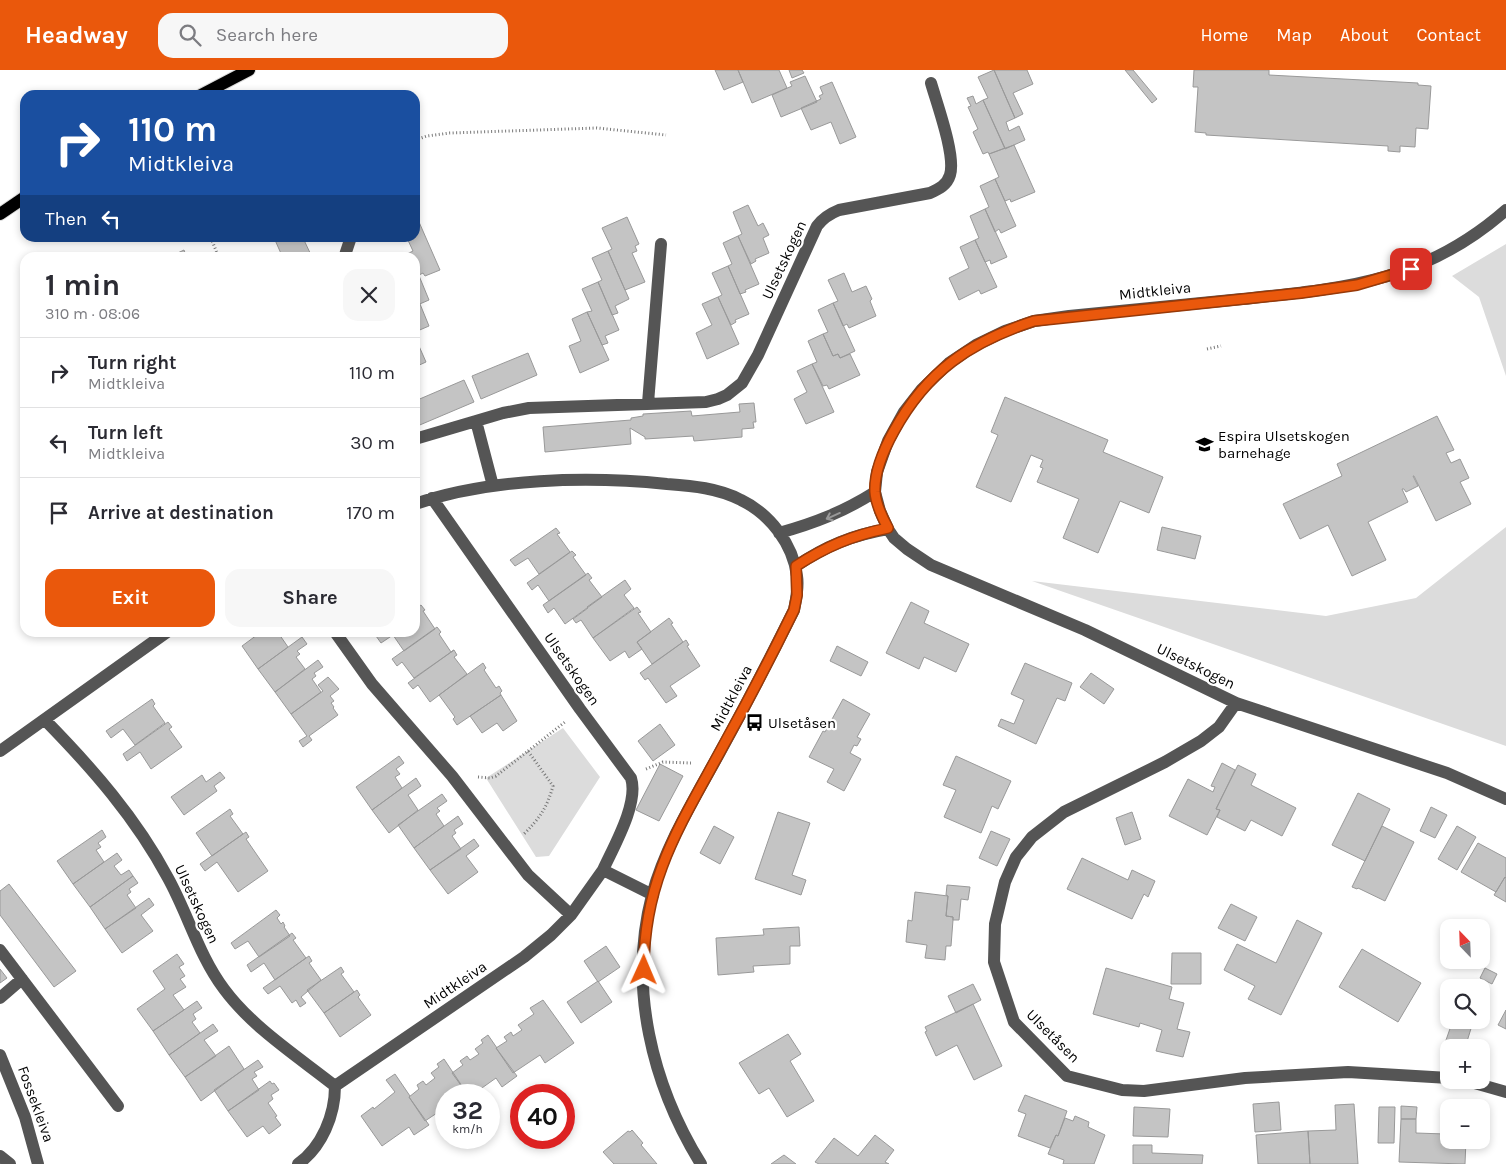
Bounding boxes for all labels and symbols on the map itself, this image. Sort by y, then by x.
street label: Ulsetskogen [758,218,810,302]
pin [1390,248,1432,290]
street label: Midtkleiva [1118,278,1192,304]
place label: Espira Ulsetskogen barnehage [1218,427,1350,462]
school or university icon: Espira Ulsetskogen barnehage [1194,435,1214,455]
one-way arrow [826,511,841,521]
street label: Ulsetskogen [540,629,604,709]
street label: Ulsetskogen [1154,639,1238,693]
street label: Midtkleiva [706,662,756,734]
bus stop icon: Ulsetåsen [744,713,764,733]
place label: Ulsetåsen [768,714,836,732]
street label: Ulsetskogen [171,862,223,946]
north arrow [1440,919,1490,969]
position arrow [617,943,669,995]
street label: Midtkleiva [420,957,490,1013]
street label: Ulsetåsen [1023,1006,1083,1066]
street label: Fossekleiva [14,1063,58,1145]
speed limit sign: 40 [510,1084,575,1149]

